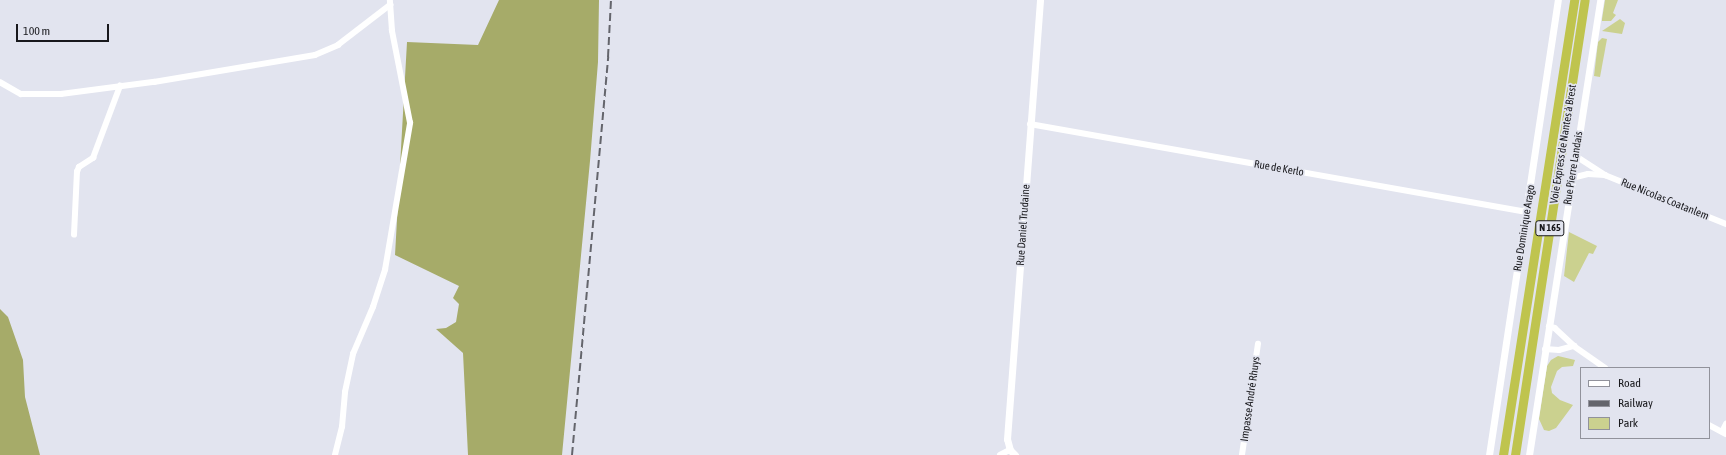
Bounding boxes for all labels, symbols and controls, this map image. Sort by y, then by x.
scale bar [18,16,111,42]
text: 100 m [23,24,50,38]
street label: Voie Express de Nantes à Brest [1547,84,1579,204]
street label: Rue Pierre Landais [1561,130,1585,206]
street label: Rue de Kerlo [1253,157,1305,179]
street label: Rue Nicolas Coatanlem [1619,175,1711,223]
street label: Rue Daniel Trudaine [1014,184,1032,266]
street label: Rue Dominique Arago [1511,184,1537,272]
road number: N 165 [1535,220,1565,236]
street label: Impasse André Rhuys [1238,356,1262,442]
legend [1580,367,1710,439]
text: Road [1618,376,1641,390]
text: Railway [1618,396,1653,410]
text: Park [1618,416,1638,430]

